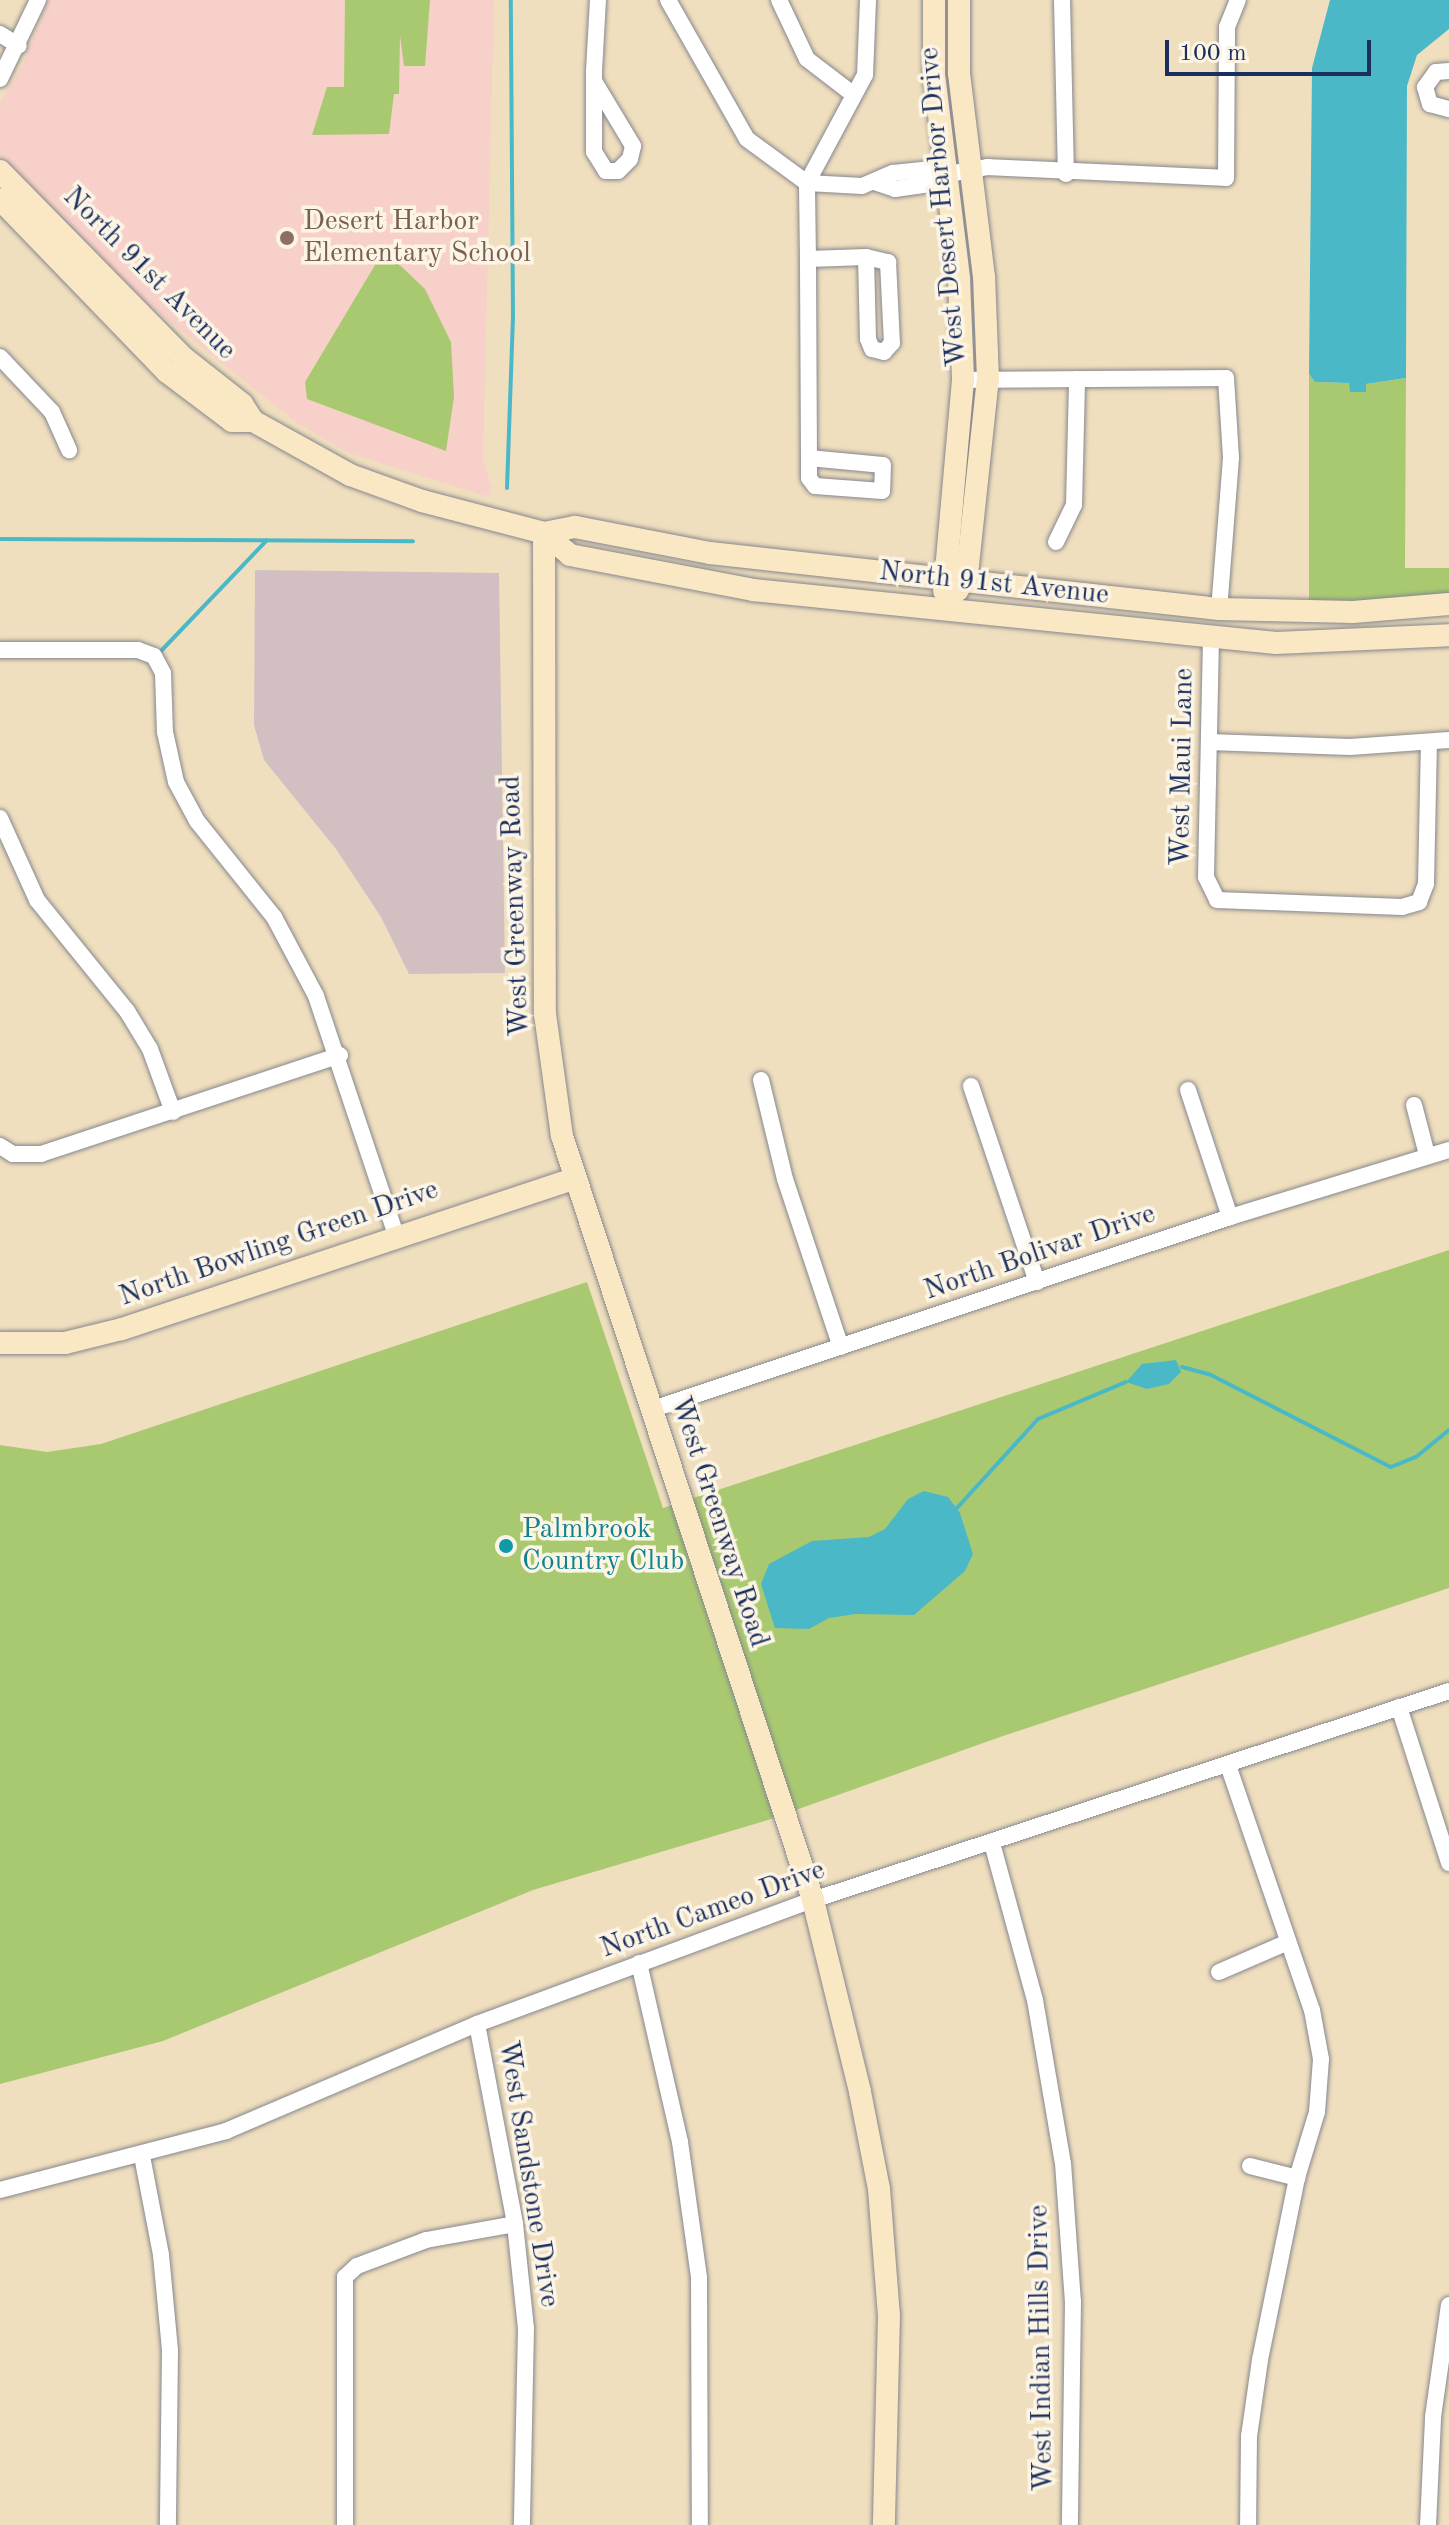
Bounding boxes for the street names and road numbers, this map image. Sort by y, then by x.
street label: West Desert Harbor Drive [913,46,975,368]
street label: North 91st Avenue [55,180,243,368]
street label: North 91st Avenue [877,555,1111,613]
street label: West Maui Lane [1164,668,1202,866]
street label: West Greenway Road [495,775,537,1037]
street label: North Bowling Green Drive [115,1174,443,1314]
street label: North Bolivar Drive [920,1198,1160,1308]
street label: West Greenway Road [663,1392,775,1652]
street label: North Cameo Drive [596,1854,830,1966]
street label: West Sandstone Drive [490,2038,566,2310]
street label: West Indian Hills Drive [1023,2204,1061,2492]

